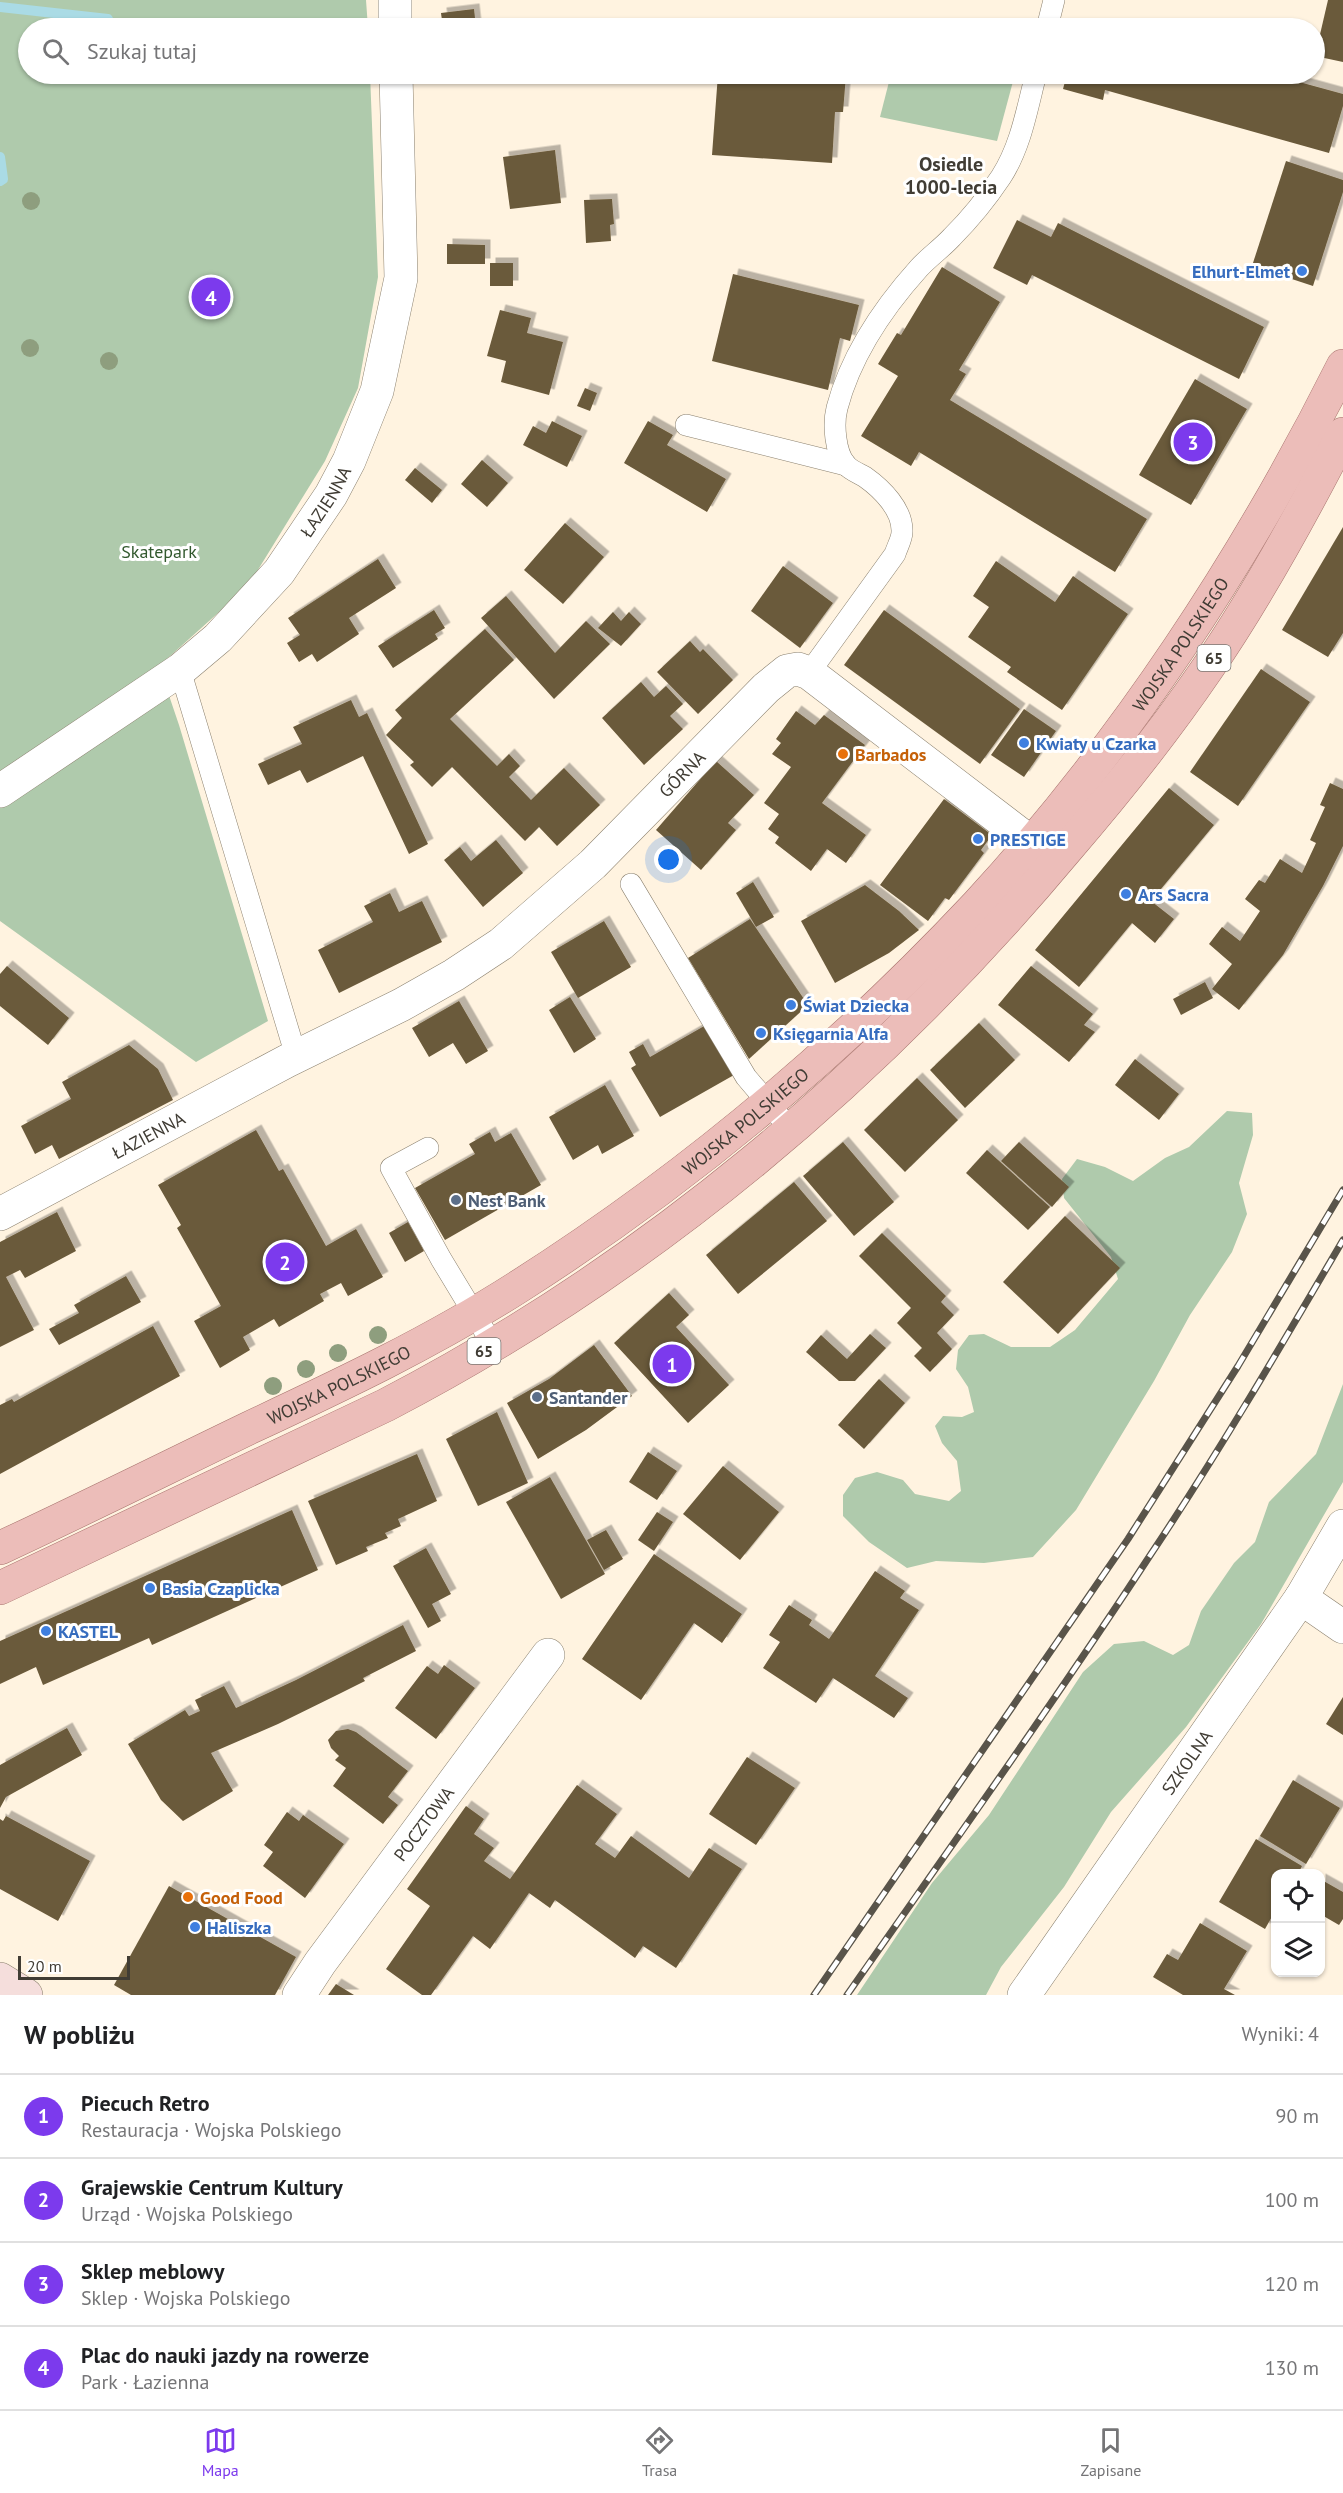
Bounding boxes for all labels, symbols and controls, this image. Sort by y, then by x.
search box [18,18,1325,84]
icon: search [39,35,72,68]
text: Szukaj tutaj [87,37,197,65]
district label: Osiedle 1000-lecia [905,151,997,200]
place label: Elhurt-Elmet [1192,260,1291,283]
marker: Elhurt-Elmet [1295,264,1309,278]
pin: 4 [192,274,230,320]
pin: 3 [1174,420,1212,464]
street label: ŁAZIENNA [295,462,356,541]
park label: Skatepark [121,540,197,563]
street label: WOJSKA POLSKIEGO [1127,573,1233,716]
road number: 65 [1198,645,1230,671]
place label: Kwiaty u Czarka [1036,732,1156,755]
marker: Kwiaty u Czarka [1017,736,1031,750]
place label: Barbados [855,743,927,766]
street label: GÓRNA [654,745,710,802]
marker: Barbados [836,747,850,761]
place label: PRESTIGE [990,828,1066,851]
marker: PRESTIGE [971,832,985,846]
your location [654,845,683,874]
place label: Ars Sacra [1138,883,1209,906]
marker: Ars Sacra [1119,887,1133,901]
place label: Świat Dziecka [803,994,909,1017]
marker: Świat Dziecka [784,998,798,1012]
place label: Księgarnia Alfa [773,1022,889,1045]
marker: Księgarnia Alfa [754,1026,768,1040]
street label: WOJSKA POLSKIEGO [677,1062,813,1180]
street label: ŁAZIENNA [108,1106,189,1164]
place label: Nest Bank [468,1189,546,1212]
marker: Nest Bank [449,1193,463,1207]
pin: 2 [266,1240,304,1284]
road number: 65 [468,1338,500,1364]
street label: WOJSKA POLSKIEGO [263,1340,414,1429]
pin: 1 [652,1342,692,1386]
place label: Santander [549,1386,628,1409]
marker: Santander [530,1390,544,1404]
place label: Basia Czaplicka [162,1577,280,1600]
marker: Basia Czaplicka [143,1581,157,1595]
place label: KASTEL [58,1620,119,1643]
marker: KASTEL [39,1624,53,1638]
street label: SZKOLNA [1156,1725,1217,1799]
street label: POCZTOWA [388,1781,459,1865]
map controls [1271,1869,1325,1977]
button: locate [1271,1869,1325,1923]
place label: Good Food [200,1886,283,1909]
marker: Good Food [181,1890,195,1904]
place label: Haliszka [207,1916,271,1939]
marker: Haliszka [188,1920,202,1934]
button: layers [1271,1923,1325,1977]
scale bar [18,1953,130,1980]
text: 20 m [27,1956,62,1976]
text: W pobliżu [24,2018,135,2051]
text: Wyniki: 4 [1242,2021,1319,2047]
text: Piecuch Retro [81,2089,210,2117]
text: 1 [38,2103,49,2129]
text: 90 m [1276,2103,1319,2129]
text: Restauracja · Wojska Polskiego [81,2117,341,2143]
text: Grajewskie Centrum Kultury [81,2173,343,2201]
text: 2 [38,2187,49,2213]
text: 100 m [1265,2187,1319,2213]
text: Urząd · Wojska Polskiego [81,2201,293,2227]
text: Sklep meblowy [81,2257,224,2285]
text: 3 [38,2271,49,2297]
text: 120 m [1265,2271,1319,2297]
text: Sklep · Wojska Polskiego [81,2285,290,2311]
text: Plac do nauki jazdy na rowerze [81,2341,369,2369]
text: 4 [38,2355,49,2381]
text: 130 m [1265,2355,1319,2381]
text: Park · Łazienna [81,2369,209,2395]
tab: Mapa [202,2424,239,2480]
tab: Trasa [642,2424,677,2480]
tab: Zapisane [1081,2424,1141,2480]

